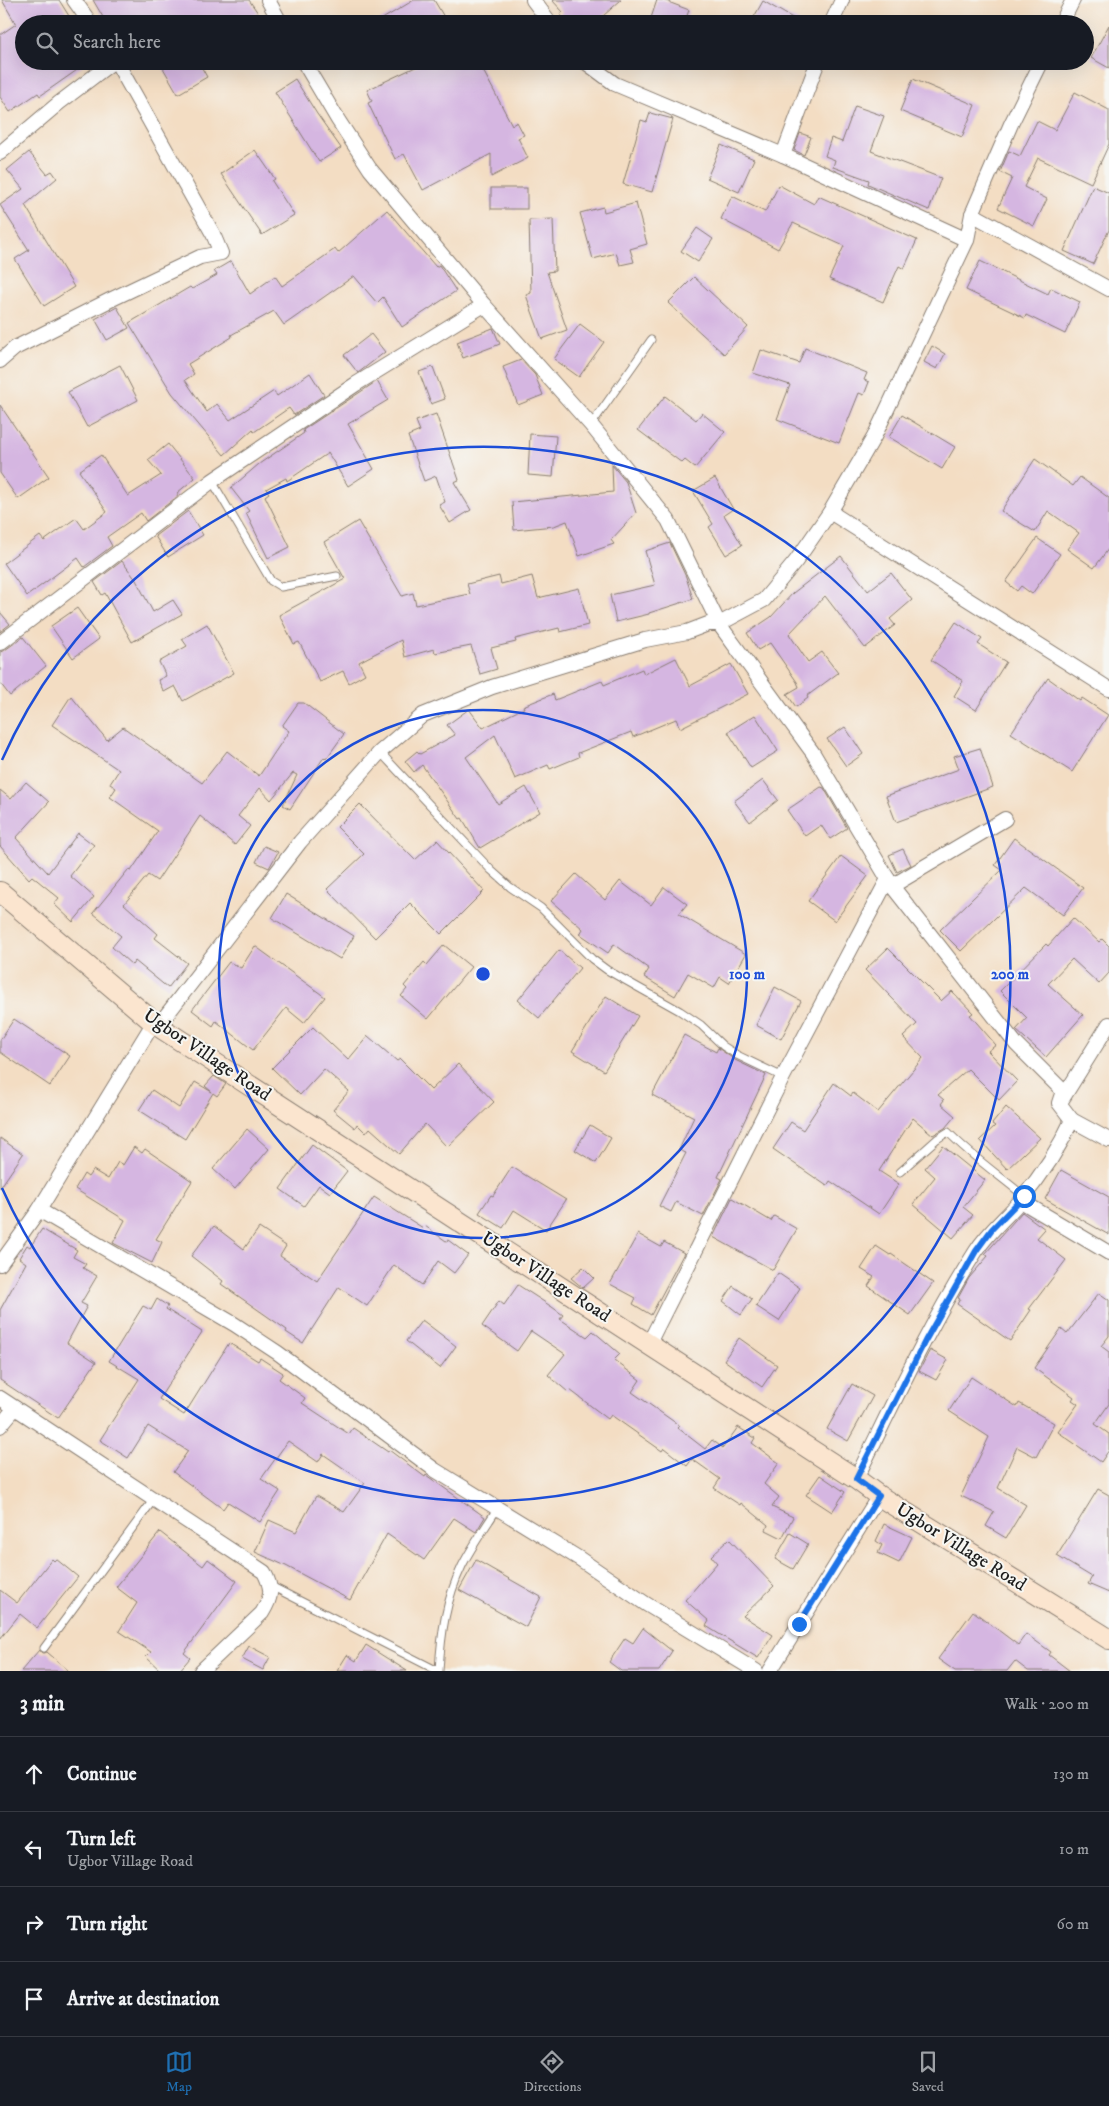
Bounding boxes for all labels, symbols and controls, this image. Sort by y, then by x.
search box [15,15,1094,70]
icon: search [33,29,61,57]
text: Search here [73,31,161,54]
centre of rings [474,965,492,983]
text: 100 m [729,965,766,984]
text: 200 m [991,965,1030,984]
street label: Ugbor Village Road [139,1004,276,1107]
route start [1013,1185,1036,1208]
street label: Ugbor Village Road [477,1227,615,1328]
street label: Ugbor Village Road [892,1498,1031,1597]
route end [788,1613,811,1636]
text: 3 min [20,1691,65,1717]
text: Walk · 200 m [1005,1694,1089,1714]
icon: ahead [20,1760,48,1788]
text: Continue [67,1763,137,1786]
text: 130 m [1053,1764,1089,1784]
text: Turn left [67,1828,136,1851]
icon: left [20,1835,48,1863]
text: 10 m [1059,1839,1089,1859]
text: Ugbor Village Road [67,1851,193,1871]
icon: right [20,1910,48,1938]
text: Turn right [67,1913,147,1936]
text: 60 m [1057,1914,1089,1934]
icon: arrive [20,1985,48,2013]
text: Arrive at destination [67,1988,219,2011]
tab: Map [165,2048,193,2096]
tab: Directions [523,2048,581,2096]
tab: Saved [912,2048,944,2096]

